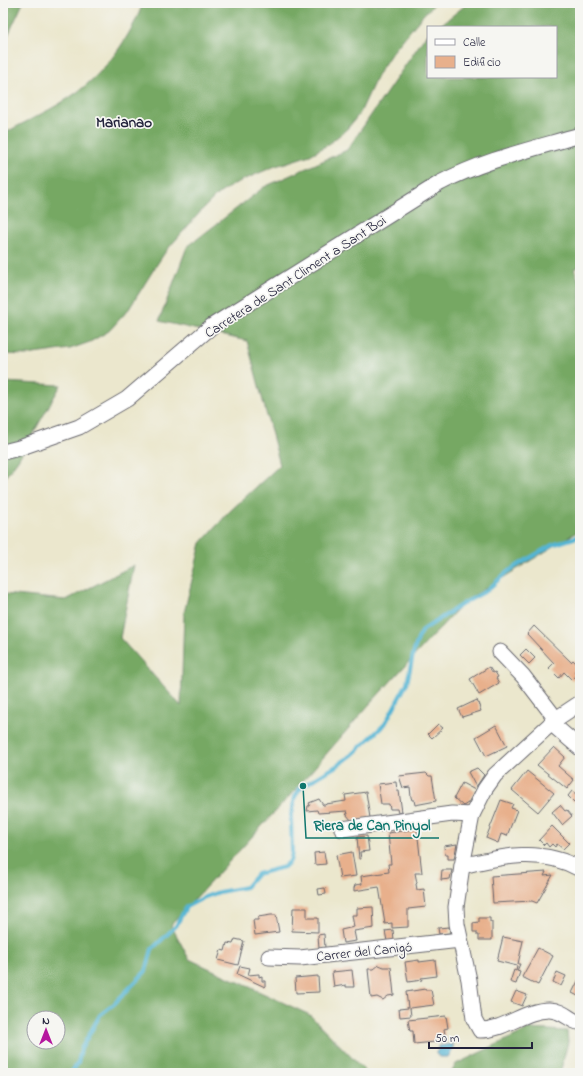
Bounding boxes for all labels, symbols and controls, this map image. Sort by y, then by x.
legend [427,26,557,78]
text: Calle [463,34,486,52]
text: Edificio [463,54,501,72]
district label: Marianao [96,112,152,134]
street label: Carretera de Sant Climent a Sant Boi [201,211,391,344]
callout: Riera de Can Pinyol [306,811,439,838]
text: Riera de Can Pinyol [312,815,431,839]
street label: Carrer del Canigó [315,937,413,969]
north arrow [26,1010,66,1050]
text: N [42,1013,50,1029]
scale bar [429,1024,532,1050]
text: 50 m [435,1030,459,1048]

